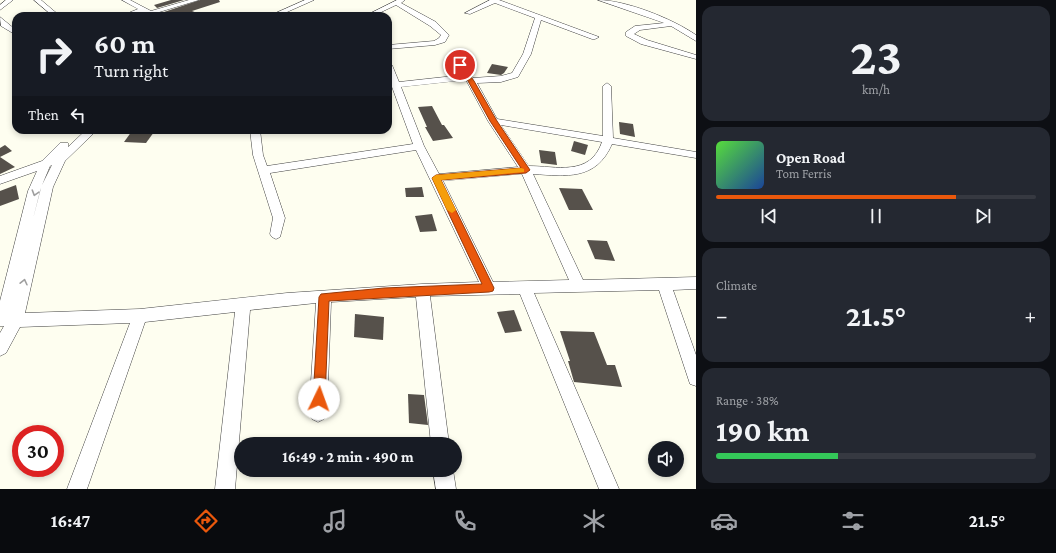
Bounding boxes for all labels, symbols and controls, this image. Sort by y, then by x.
text: 23 [850,27,902,85]
icon: right [28,28,80,80]
text: 60 m [94,28,155,59]
pin [443,48,477,82]
icon: arrive [449,54,471,76]
text: Turn right [94,61,168,81]
text: km/h [862,82,890,97]
icon: left [67,104,89,126]
text: Then [28,107,59,123]
text: Open Road [776,150,845,166]
text: Tom Ferris [776,166,831,181]
one-way arrow [31,189,40,196]
icon: previous [758,205,780,227]
icon: pause [865,205,887,227]
icon: next [972,205,994,227]
text: Climate [716,278,757,293]
one-way arrow [20,279,28,286]
text: 21.5° [846,299,906,332]
text: − [716,303,728,328]
text: + [1024,303,1036,328]
position arrow [298,378,340,420]
text: Range · 38% [716,393,779,408]
text: 190 km [716,414,809,447]
speed limit sign: 30 [12,425,64,477]
map controls [648,441,684,477]
button: sound [648,441,684,477]
text: 16:49 · 2 min · 490 m [282,449,414,465]
icon: directions [192,507,220,535]
icon: music [321,507,349,535]
icon: phone [451,507,479,535]
icon: climate [580,507,608,535]
icon: car [710,507,738,535]
icon: filters [839,507,867,535]
text: 16:47 [51,511,90,531]
text: 21.5° [969,511,1005,531]

